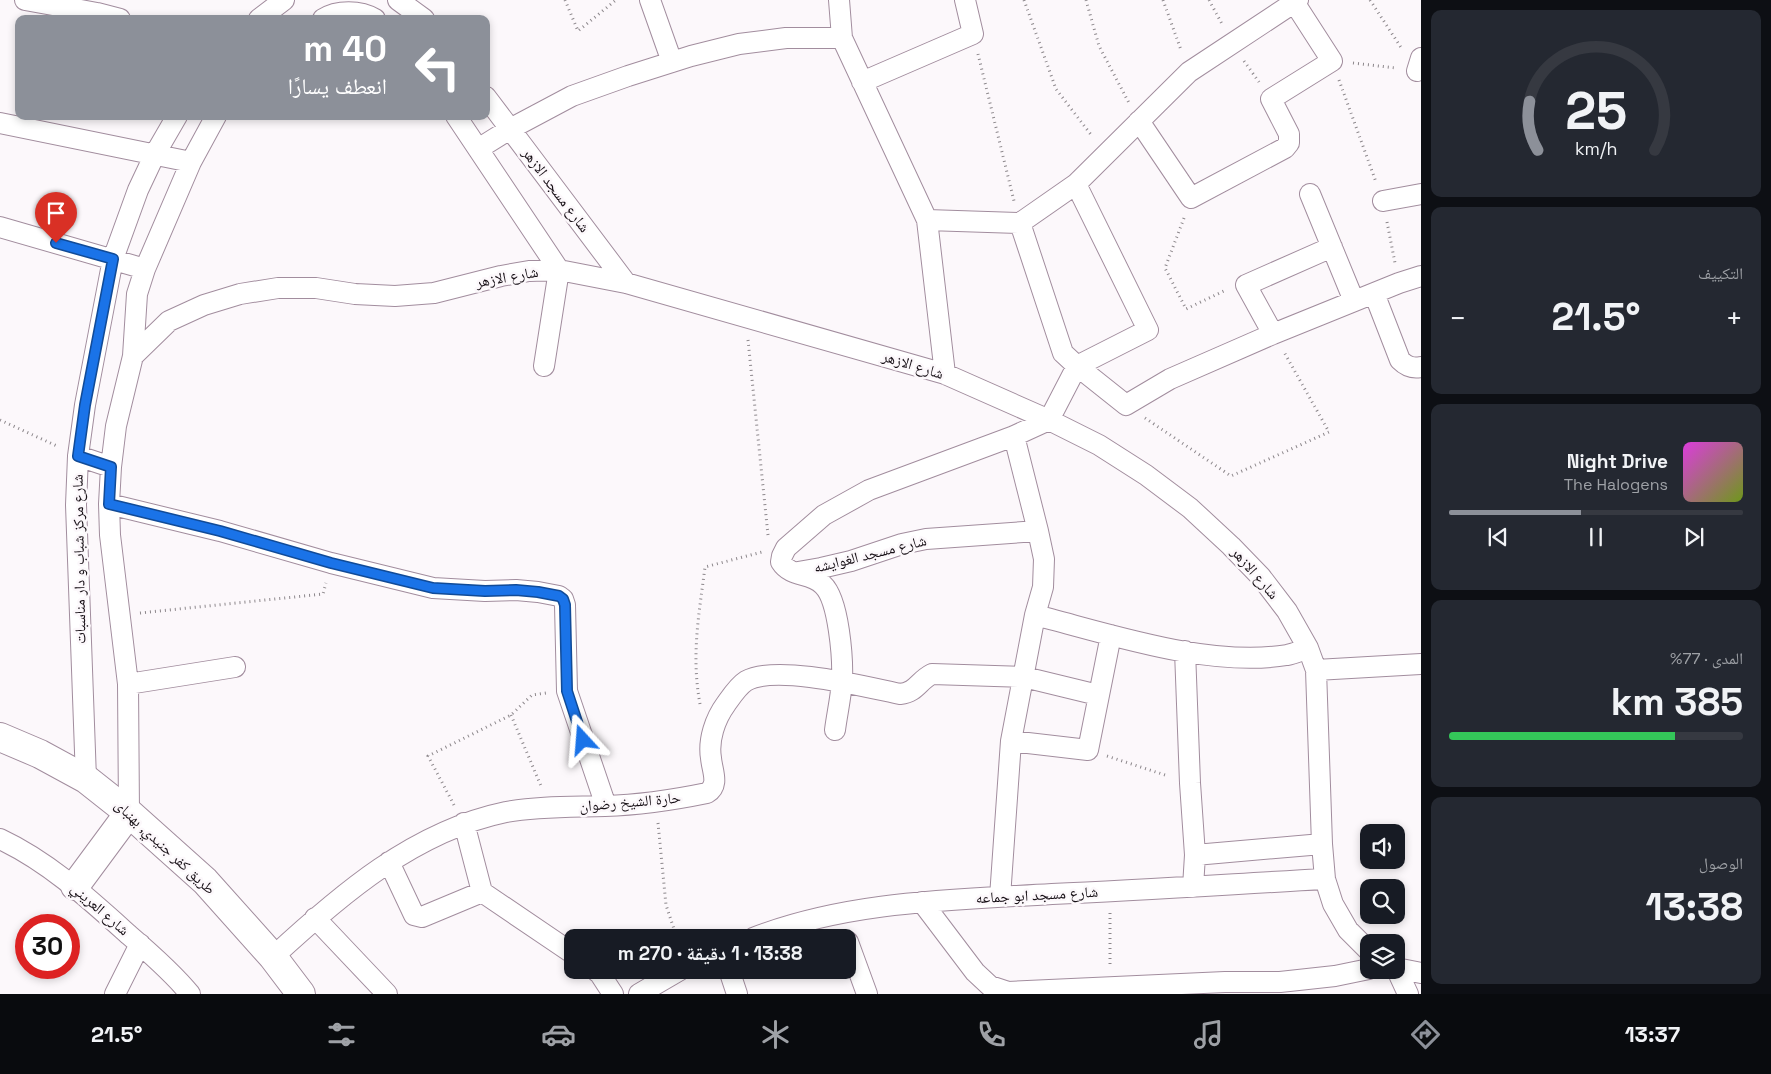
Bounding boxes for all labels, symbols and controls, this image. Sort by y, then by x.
text: 40 m [303,27,387,71]
icon: left [405,35,470,100]
text: انعطف يسارًا [288,72,387,100]
text: 25 [1565,78,1627,144]
text: km/h [1575,137,1617,160]
street label: شارع مسجد الازهر [517,143,594,236]
pin [35,192,77,243]
icon: arrive [42,199,70,227]
street label: شارع الازهر [473,262,540,293]
text: التكييف [1698,263,1743,284]
text: 21.5° [1552,293,1640,341]
text: − [1449,300,1466,336]
text: + [1726,300,1743,336]
street label: شارع الازهر [879,346,946,384]
text: Night Drive [1567,449,1668,474]
street label: شارع مركز شباب و دار مناسبات [68,474,90,644]
text: The Halogens [1564,474,1668,495]
icon: previous [1484,523,1512,551]
icon: pause [1582,523,1610,551]
icon: next [1680,523,1708,551]
street label: شارع مسجد الغوايشه [812,530,929,578]
street label: شارع الازهر [1226,542,1283,603]
text: المدى · 77% [1670,648,1743,669]
text: 385 km [1611,678,1743,726]
position arrow [556,713,608,765]
street label: حارة الشيخ رضوان [578,788,682,816]
street label: طريق كفر جنيدي, بهنباى [109,795,220,900]
map controls [1360,824,1405,979]
button: sound [1360,824,1405,869]
text: الوصول [1699,853,1743,874]
street label: شارع العريني [65,878,134,941]
button: search [1360,879,1405,924]
street label: شارع مسجد ابو جماعه [975,882,1099,908]
text: 13:38 [1645,883,1743,931]
speed limit sign: 30 [15,914,80,979]
button: layers [1360,934,1405,979]
text: 13:38 · 1 دقيقة · 270 m [618,941,802,966]
icon: filters [324,1017,359,1052]
icon: car [541,1017,576,1052]
icon: climate [758,1017,793,1052]
icon: phone [974,1017,1009,1052]
icon: music [1191,1017,1226,1052]
icon: directions [1408,1017,1443,1052]
text: 21.5° [91,1020,142,1048]
text: 13:37 [1625,1020,1680,1048]

